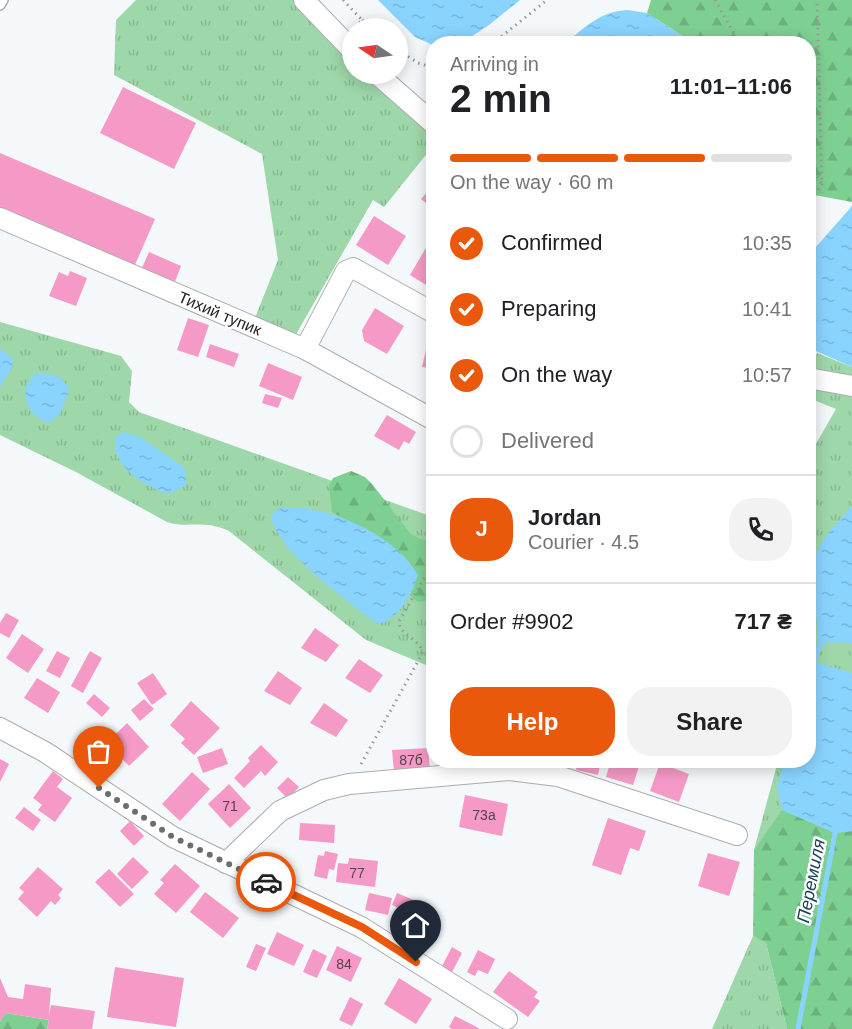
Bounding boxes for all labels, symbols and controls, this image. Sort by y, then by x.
north arrow [342,18,408,84]
map controls [342,18,408,84]
text: Arriving in [450,53,539,75]
text: 11:01–11:06 [670,74,792,99]
text: 2 min [450,77,552,120]
text: On the way · 60 m [450,171,613,193]
icon: check [450,227,483,260]
text: Confirmed [501,230,602,255]
text: 10:35 [742,232,792,254]
street label: Тихий тупик [176,288,265,339]
icon: check [450,293,483,326]
text: Preparing [501,296,596,321]
text: 10:41 [742,298,792,320]
icon: check [450,359,483,392]
text: On the way [501,362,612,387]
text: 10:57 [742,364,792,386]
text: Delivered [501,428,594,453]
button: phone [729,498,792,561]
text: Jordan [528,505,601,530]
text: J [475,516,488,541]
text: Courier · 4.5 [528,531,639,553]
text: Order #9902 [450,609,574,634]
text: 717 ₴ [735,609,792,634]
button: Help [450,687,615,756]
button: Share [627,687,792,756]
pin [73,726,124,788]
icon: bag [82,735,115,768]
house number: 87б [399,752,423,768]
house number: 71 [222,798,238,814]
house number: 73а [472,807,496,823]
water label: Перемиля [793,837,829,925]
courier [236,852,296,912]
house number: 77 [349,865,365,881]
icon: car [250,866,283,899]
pin [390,900,441,962]
icon: home [399,909,432,942]
house number: 84 [336,956,352,972]

